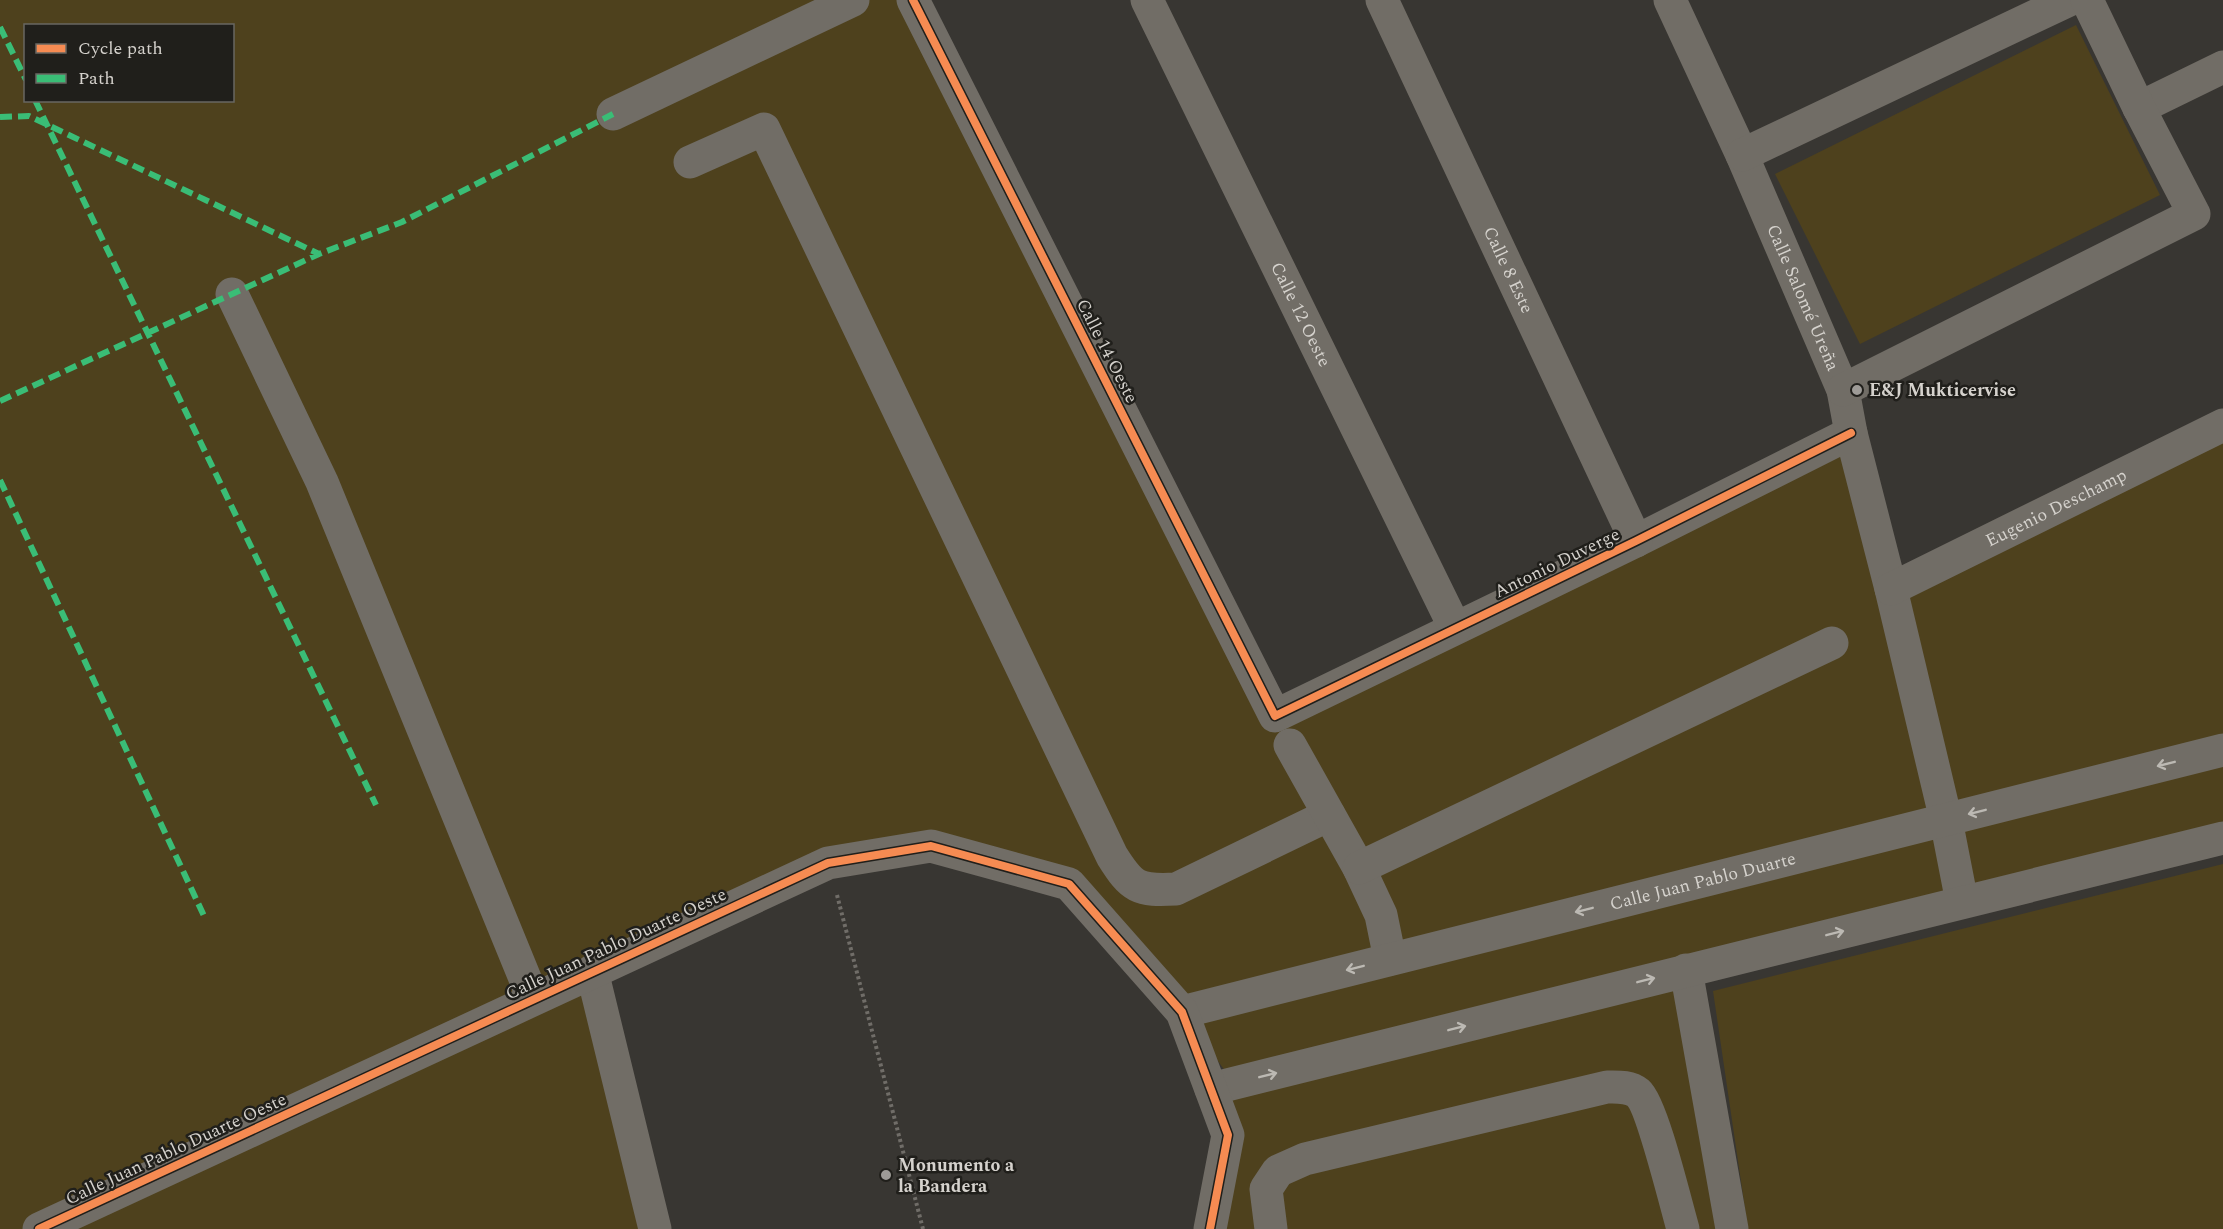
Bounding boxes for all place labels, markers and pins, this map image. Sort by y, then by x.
place label: E&J Mukticervise [1869,377,2016,404]
marker: E&J Mukticervise [1850,383,1864,397]
place label: Monumento a la Bandera [898,1152,1015,1200]
marker: Monumento a la Bandera [879,1168,893,1182]

